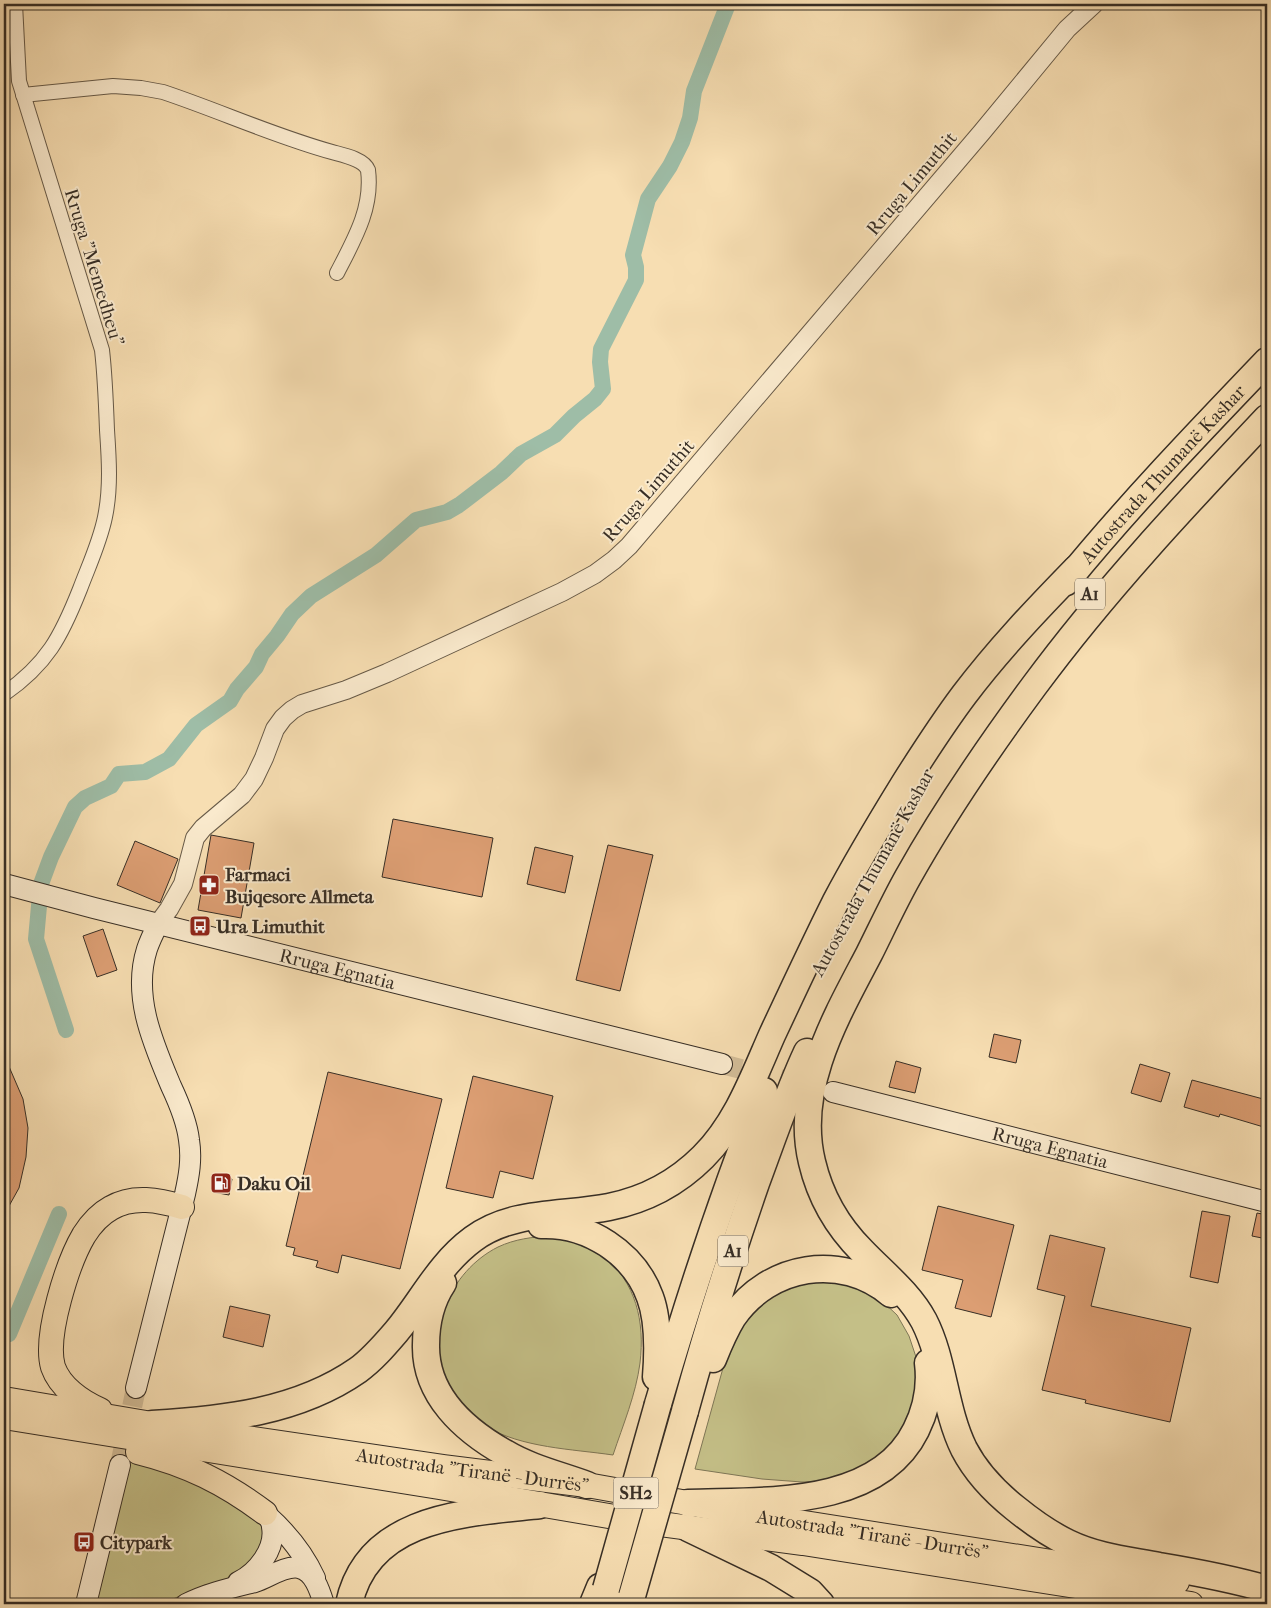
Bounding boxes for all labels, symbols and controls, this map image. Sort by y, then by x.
street label: Rruga Limuthit [862,127,962,240]
street label: Rruga "Memedheu" [60,186,128,349]
street label: Autostrada Thumanë Kashar [1076,380,1251,569]
street label: Rruga Limuthit [598,435,699,546]
road number: A1 [1075,578,1105,610]
street label: Autostrada Thumanë Kashar [806,764,940,981]
place label: Farmaci Bujqesore Allmeta [224,864,375,908]
pharmacy icon: Farmaci Bujqesore Allmeta [197,873,221,897]
bus stop icon: Ura Limuthit [188,914,212,938]
place label: Ura Limuthit [215,916,325,938]
street label: Rruga Egnatia [277,944,398,994]
street label: Rruga Egnatia [990,1123,1110,1173]
fuel station icon: Daku Oil [209,1171,233,1195]
place label: Daku Oil [237,1173,312,1195]
road number: A1 [718,1236,748,1266]
street label: Autostrada "Tiranë - Durrës" [354,1444,590,1497]
road number: SH2 [614,1478,658,1509]
street label: Autostrada "Tiranë - Durrës" [754,1505,990,1564]
bus stop icon: Citypark [72,1530,96,1554]
place label: Citypark [100,1532,173,1554]

